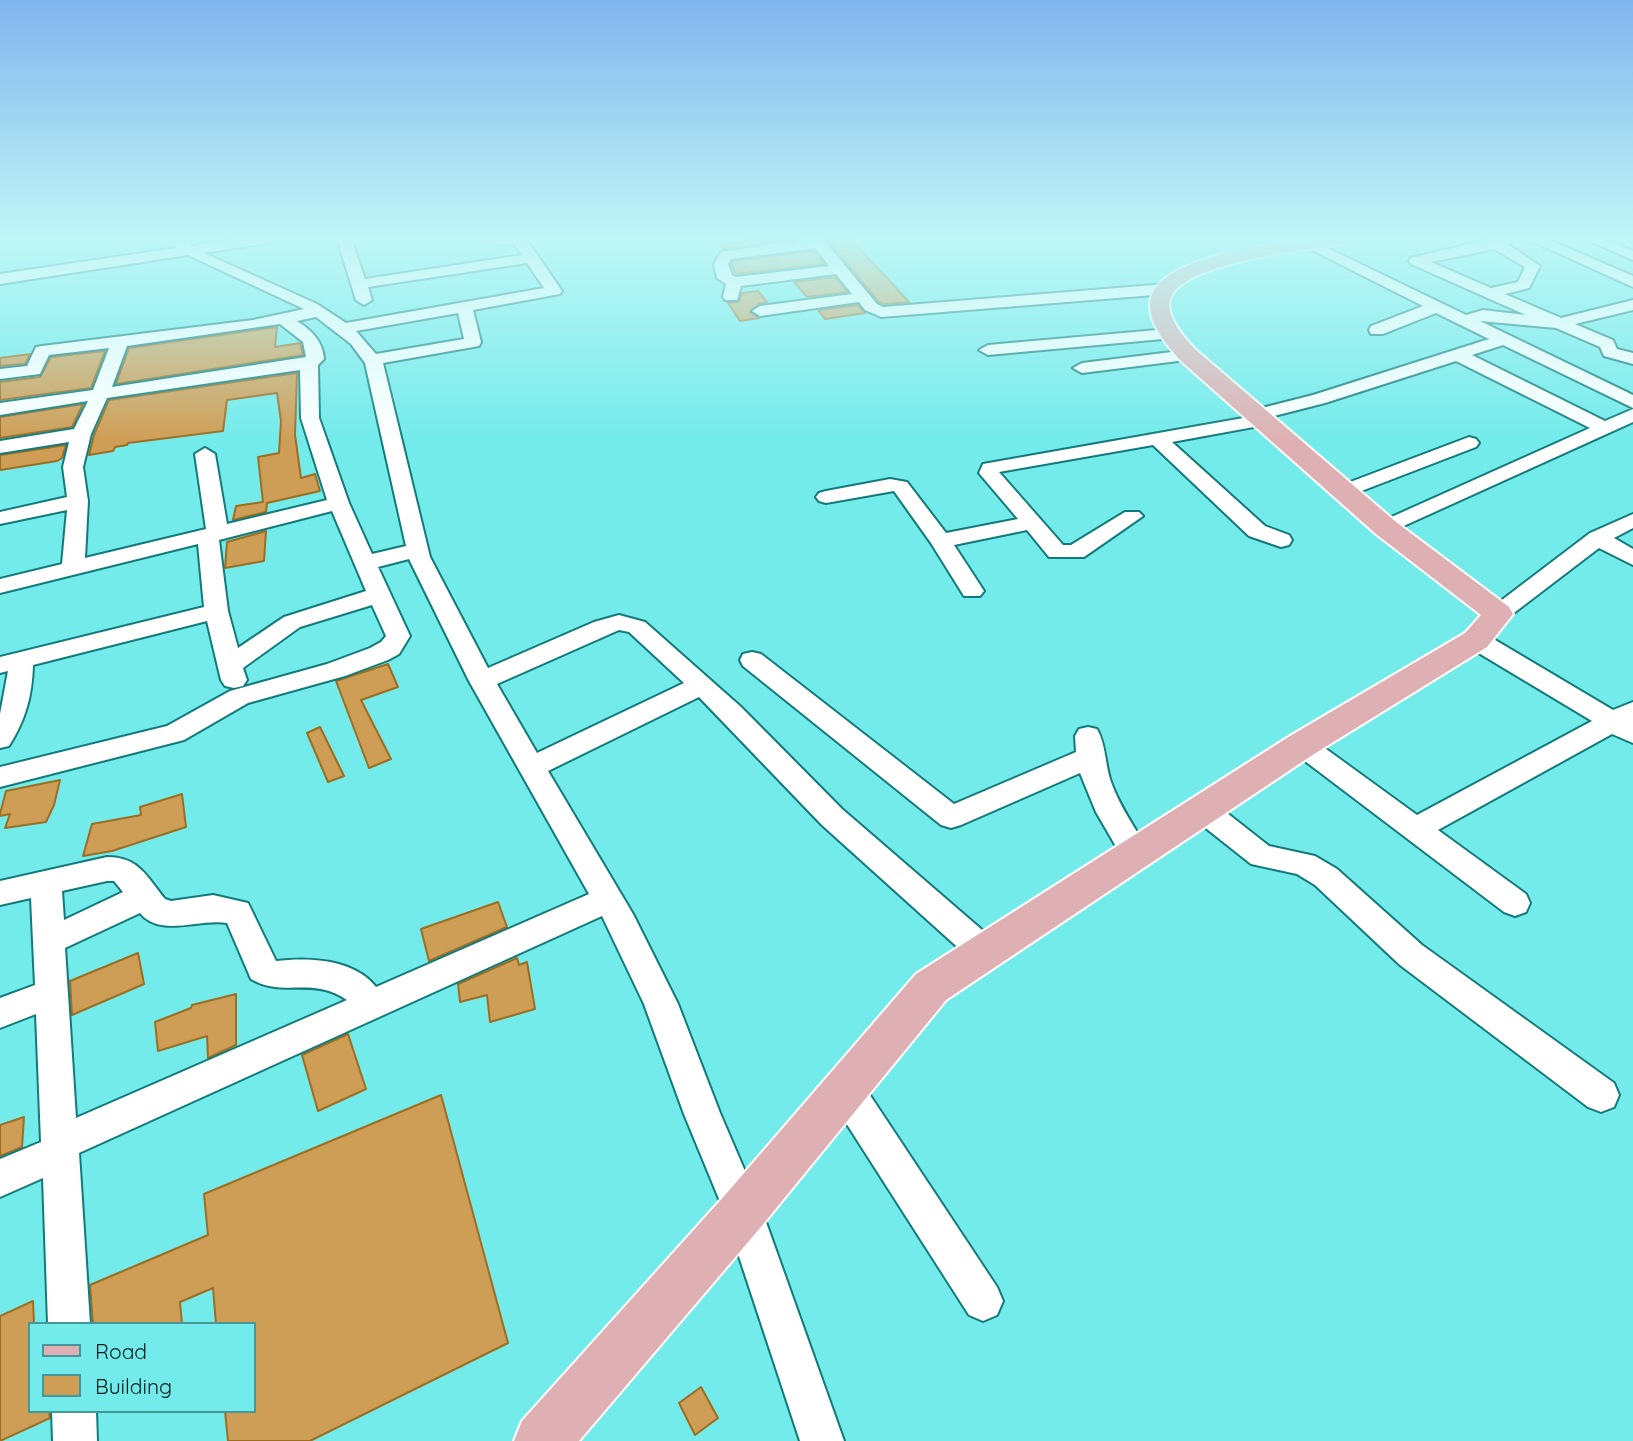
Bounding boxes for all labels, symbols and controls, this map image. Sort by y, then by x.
legend [28,1322,256,1413]
text: Road [95,1338,147,1364]
text: Building [95,1373,172,1399]

